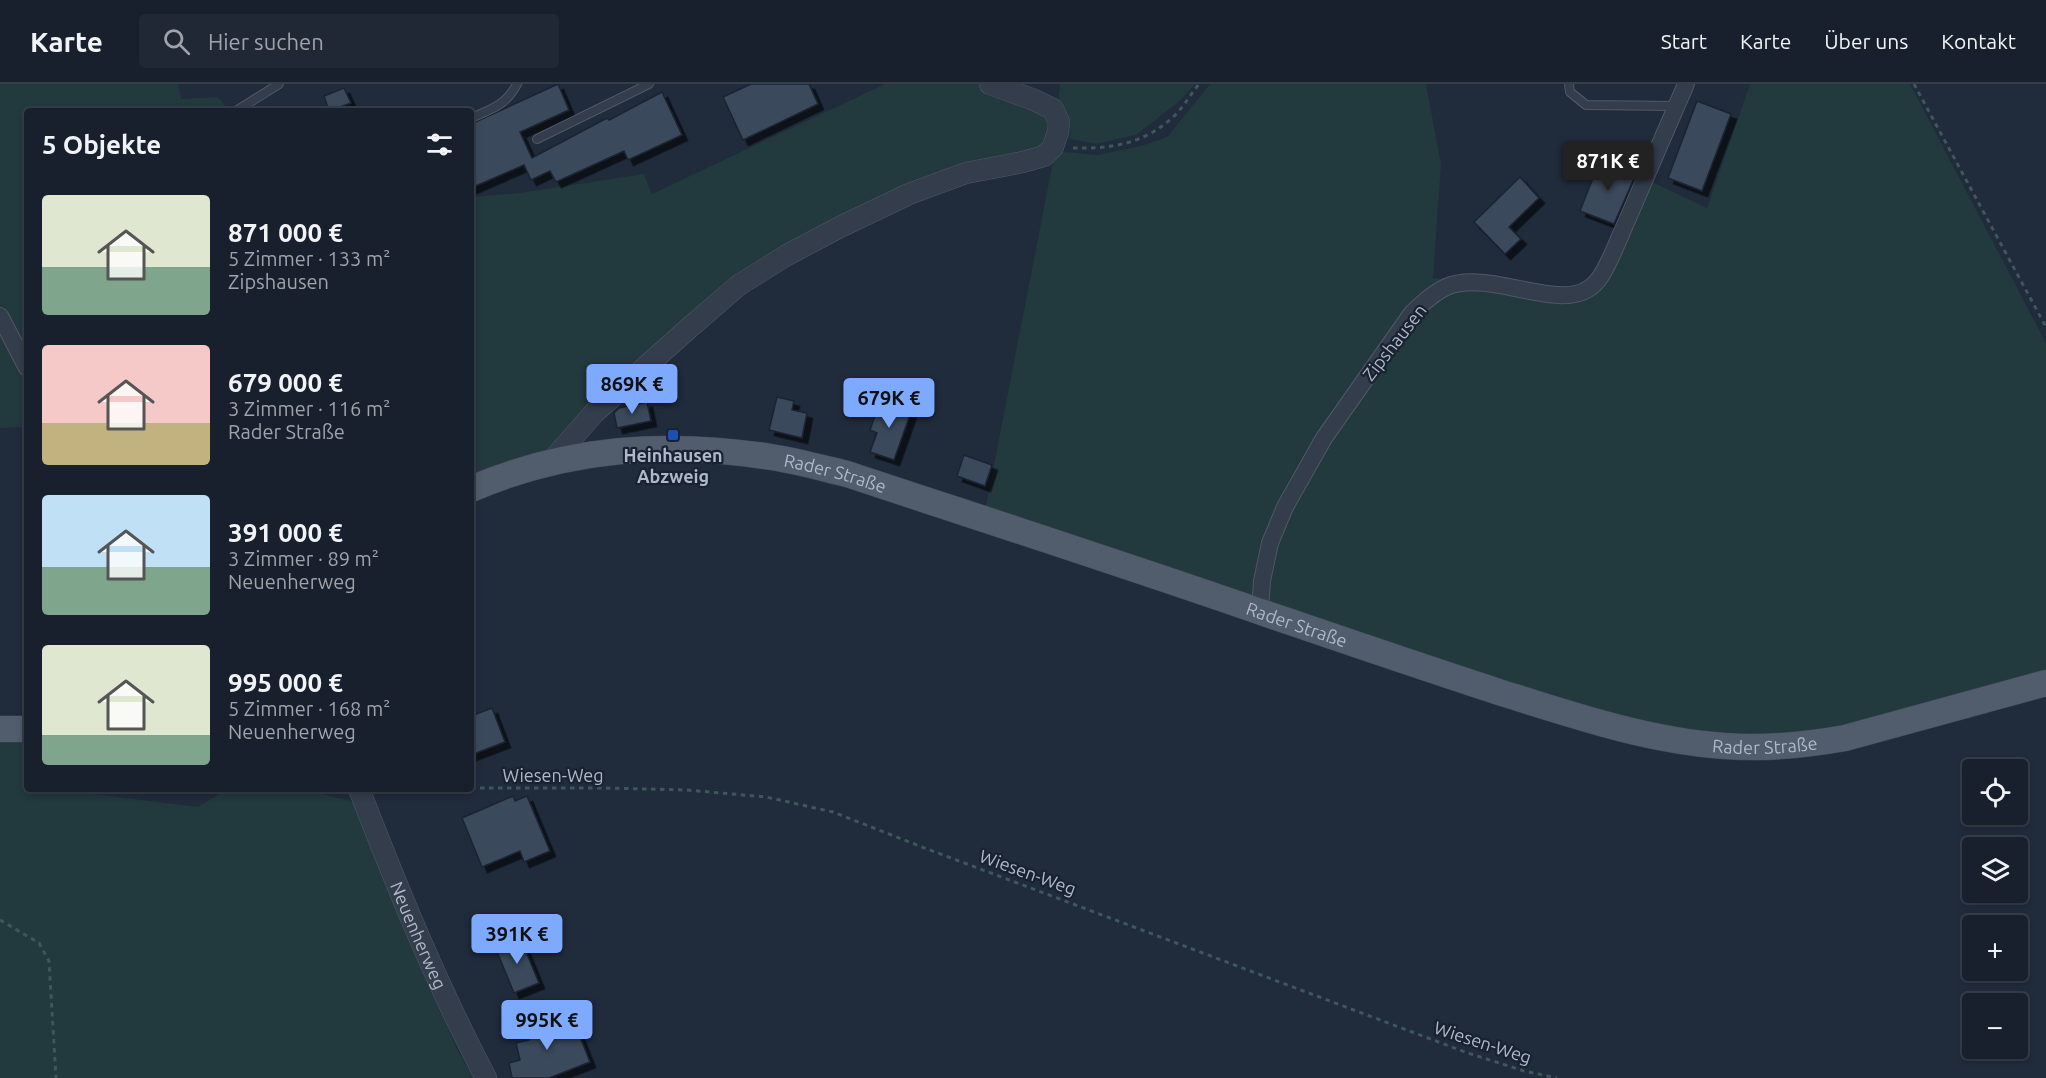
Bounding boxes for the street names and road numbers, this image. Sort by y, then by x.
street label: Zipshausen [1358,300,1430,384]
street label: Rader Straße [782,449,889,496]
street label: Rader Straße [1244,598,1350,651]
street label: Rader Straße [1711,732,1819,757]
street label: Wiesen-Weg [502,765,604,785]
street label: Wiesen-Weg [977,845,1079,899]
street label: Neuenherweg [387,879,451,992]
street label: Wiesen-Weg [1432,1017,1534,1067]

